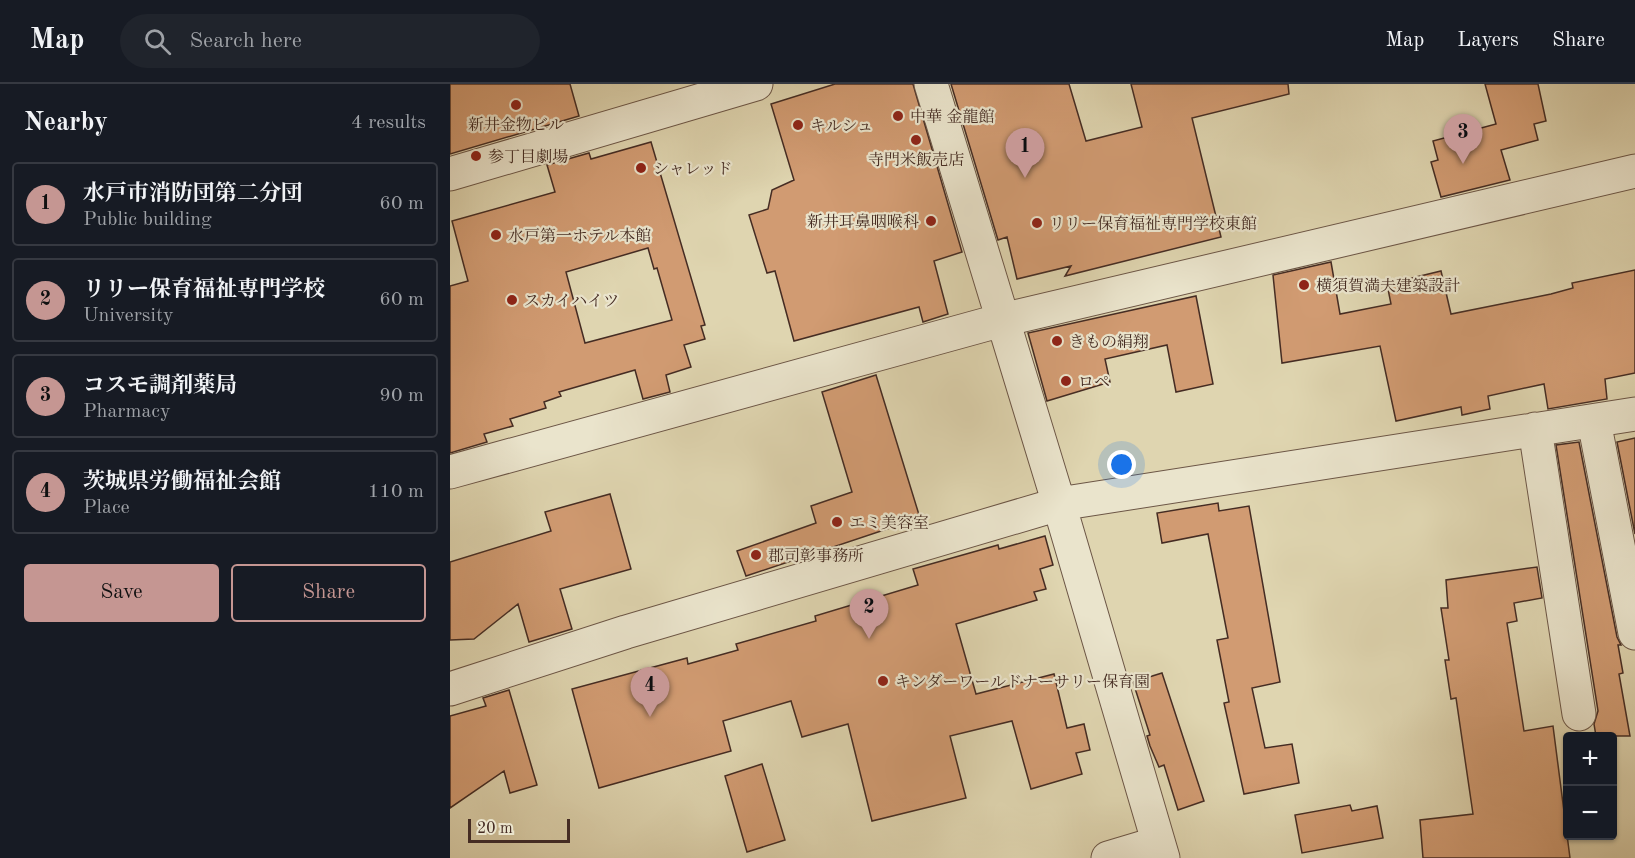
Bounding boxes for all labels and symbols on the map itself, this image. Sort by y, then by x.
marker: 新井金物ビル [509,98,523,112]
place label: 中華 金龍館 [910,108,994,126]
marker: 中華 金龍館 [891,109,905,123]
pin: 3 [1444,115,1482,164]
place label: 新井金物ビル [468,116,564,134]
marker: キルシュ [791,118,805,132]
place label: キルシュ [810,118,873,135]
pin: 1 [1006,128,1044,178]
marker: 寺門米飯売店 [909,133,923,147]
place label: 参丁目劇場 [488,148,568,166]
marker: 参丁目劇場 [469,149,483,163]
place label: 寺門米飯売店 [868,151,964,169]
marker: シャレッド [634,161,648,175]
place label: シャレッド [653,161,733,178]
place label: 新井耳鼻咽喉科 [807,213,919,231]
marker: 新井耳鼻咽喉科 [924,214,938,228]
place label: リリー保育福祉専門学校東館 [1049,215,1257,233]
marker: リリー保育福祉専門学校東館 [1030,216,1044,230]
place label: 水戸第一ホテル本館 [508,227,651,245]
marker: 水戸第一ホテル本館 [489,228,503,242]
place label: 横須賀満夫建築設計 [1316,277,1460,295]
marker: 横須賀満夫建築設計 [1297,278,1311,292]
marker: スカイハイツ [505,293,519,307]
place label: スカイハイツ [524,293,619,310]
place label: きもの絹翔 [1069,333,1149,351]
marker: きもの絹翔 [1050,334,1064,348]
marker: ロペ [1059,374,1073,388]
place label: ロペ [1078,375,1110,391]
your location [1107,450,1136,479]
place label: エミ美容室 [849,514,929,532]
marker: エミ美容室 [830,515,844,529]
place label: 郡司彰事務所 [768,547,864,565]
marker: 郡司彰事務所 [749,548,763,562]
pin: 2 [850,590,888,639]
pin: 4 [630,668,670,717]
place label: キンダーワールドナーサリー保育園 [895,673,1150,691]
marker: キンダーワールドナーサリー保育園 [876,674,890,688]
scale bar [468,816,570,844]

